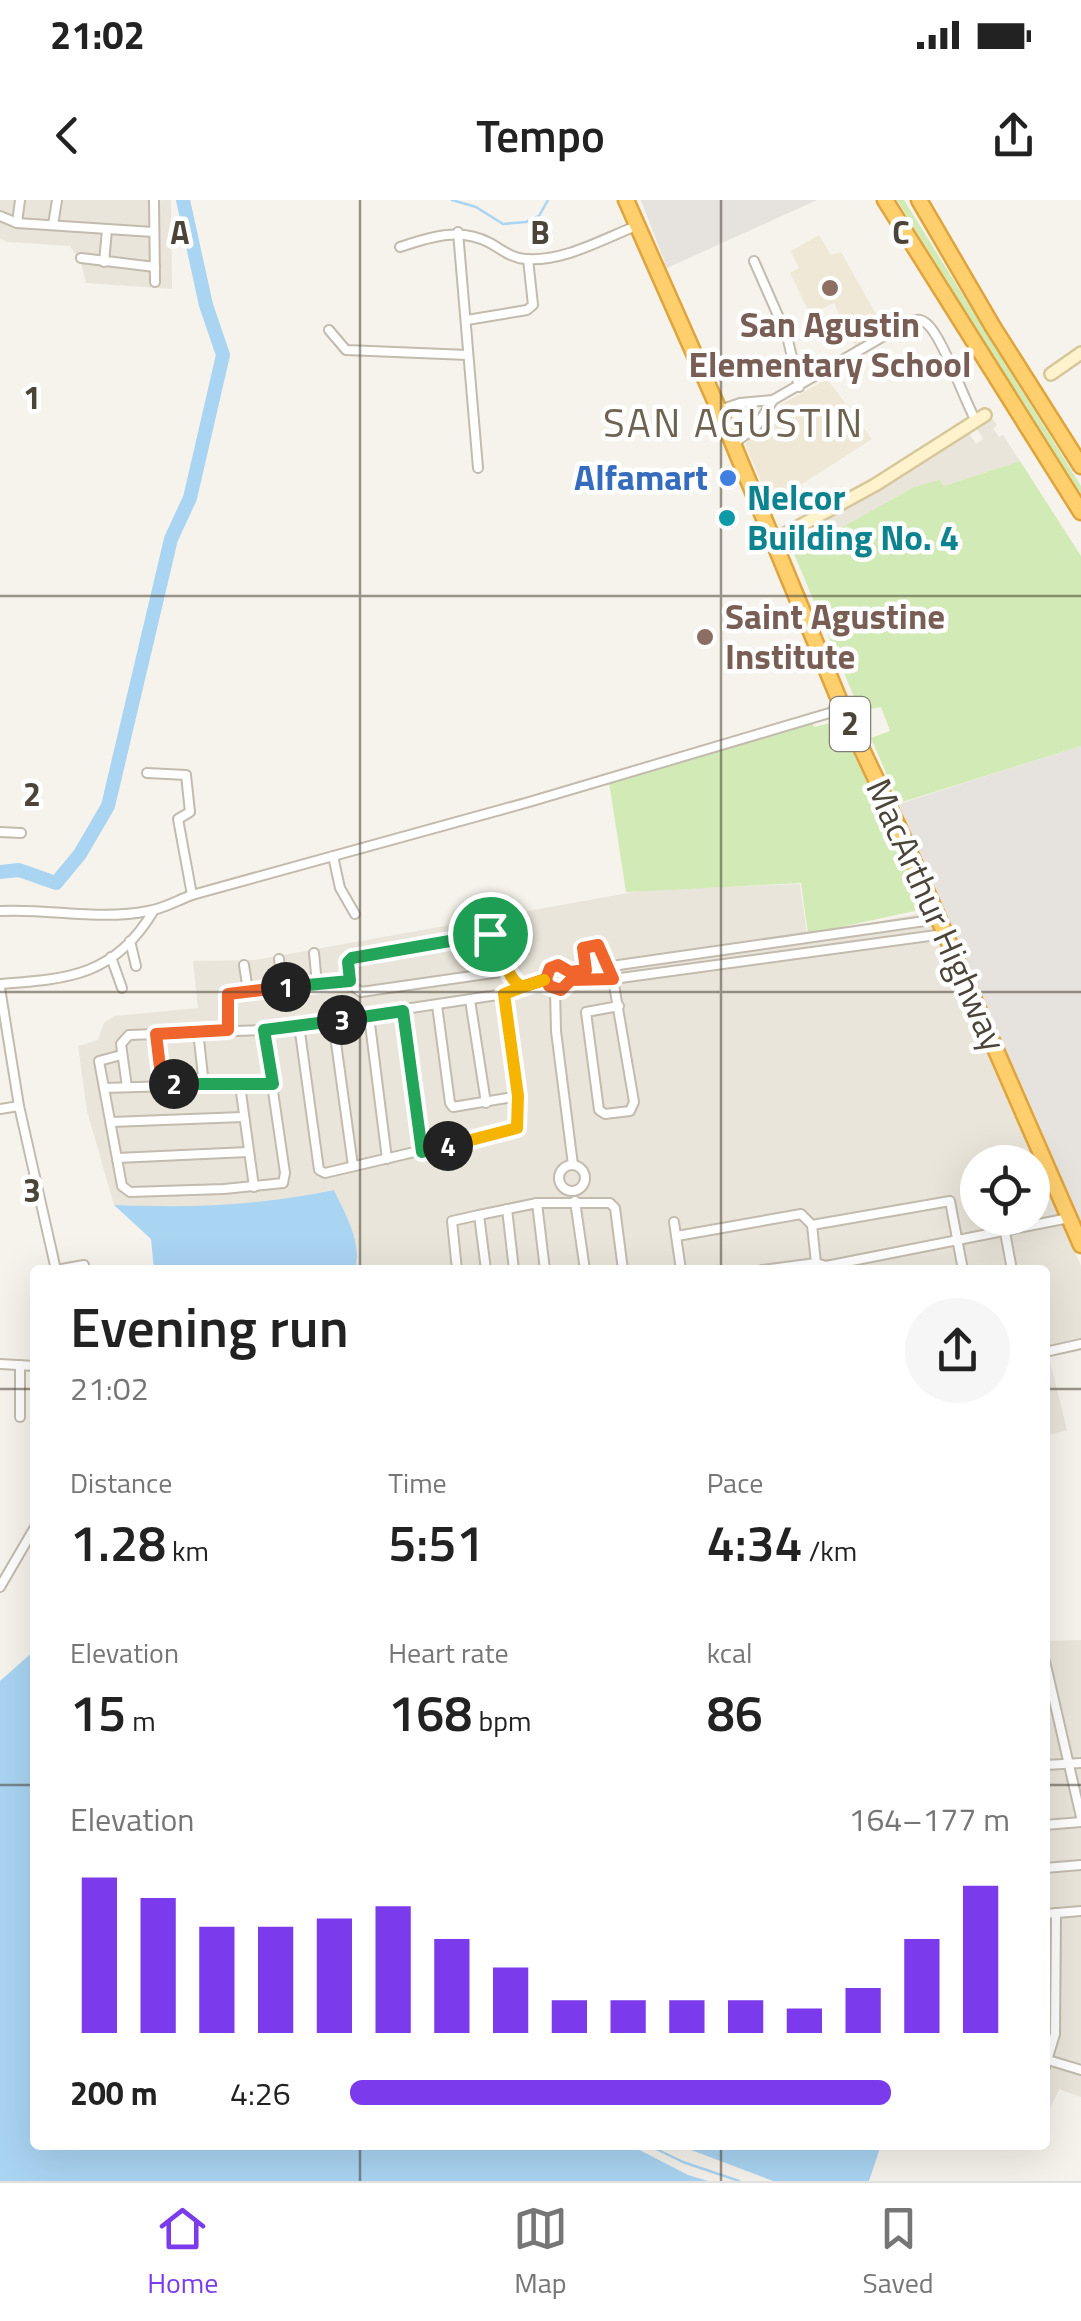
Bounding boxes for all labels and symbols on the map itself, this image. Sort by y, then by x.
text: A [170,208,190,256]
text: B [530,208,550,256]
text: C [892,208,910,256]
marker: San Agustin Elementary School [819,277,841,299]
place label: San Agustin Elementary School [689,297,971,391]
text: 1 [23,373,41,421]
district label: SAN AGUSTIN [603,392,865,453]
place label: Alfamart [574,450,708,504]
marker: Alfamart [717,467,739,489]
place label: Nelcor Building No. 4 [747,470,959,564]
marker: Nelcor Building No. 4 [716,507,738,529]
place label: Saint Agustine Institute [725,589,945,683]
marker: Saint Agustine Institute [694,626,716,648]
road number: 2 [830,697,870,751]
text: 2 [23,770,41,818]
street label: MacArthur Highway [853,770,1021,1060]
pin [448,892,533,977]
pin: 1 [261,962,311,1012]
pin: 3 [317,995,367,1045]
pin: 2 [149,1059,199,1109]
pin: 4 [423,1121,473,1171]
text: 3 [23,1166,41,1214]

